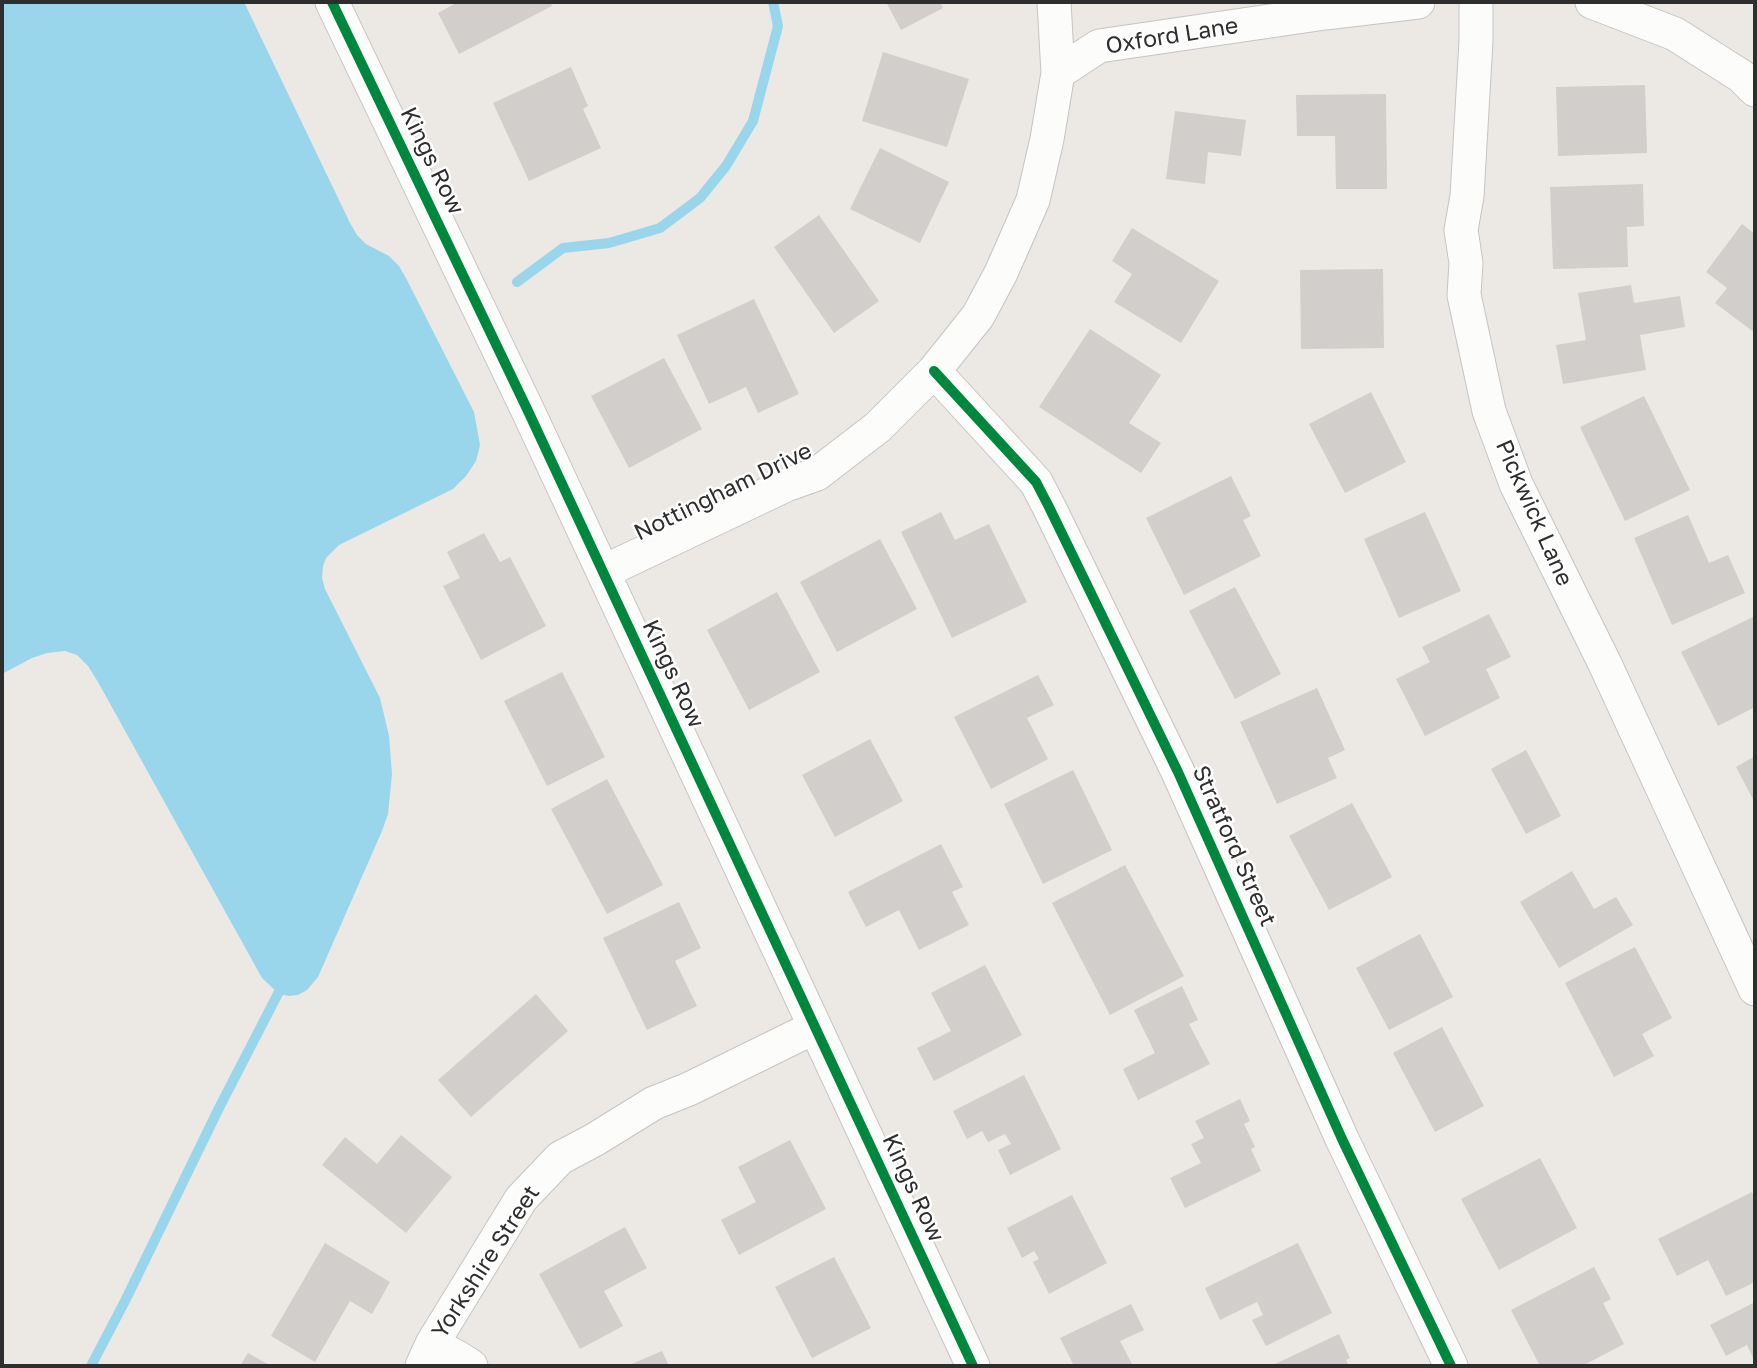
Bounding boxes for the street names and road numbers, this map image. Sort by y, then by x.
street label: Oxford Lane [1104,12,1240,60]
street label: Kings Row [394,103,470,219]
street label: Pickwick Lane [1489,436,1579,590]
street label: Nottingham Drive [630,437,816,547]
street label: Kings Row [636,616,710,732]
street label: Stratford Street [1186,761,1282,931]
street label: Kings Row [876,1130,950,1246]
street label: Yorkshire Street [426,1180,546,1344]

